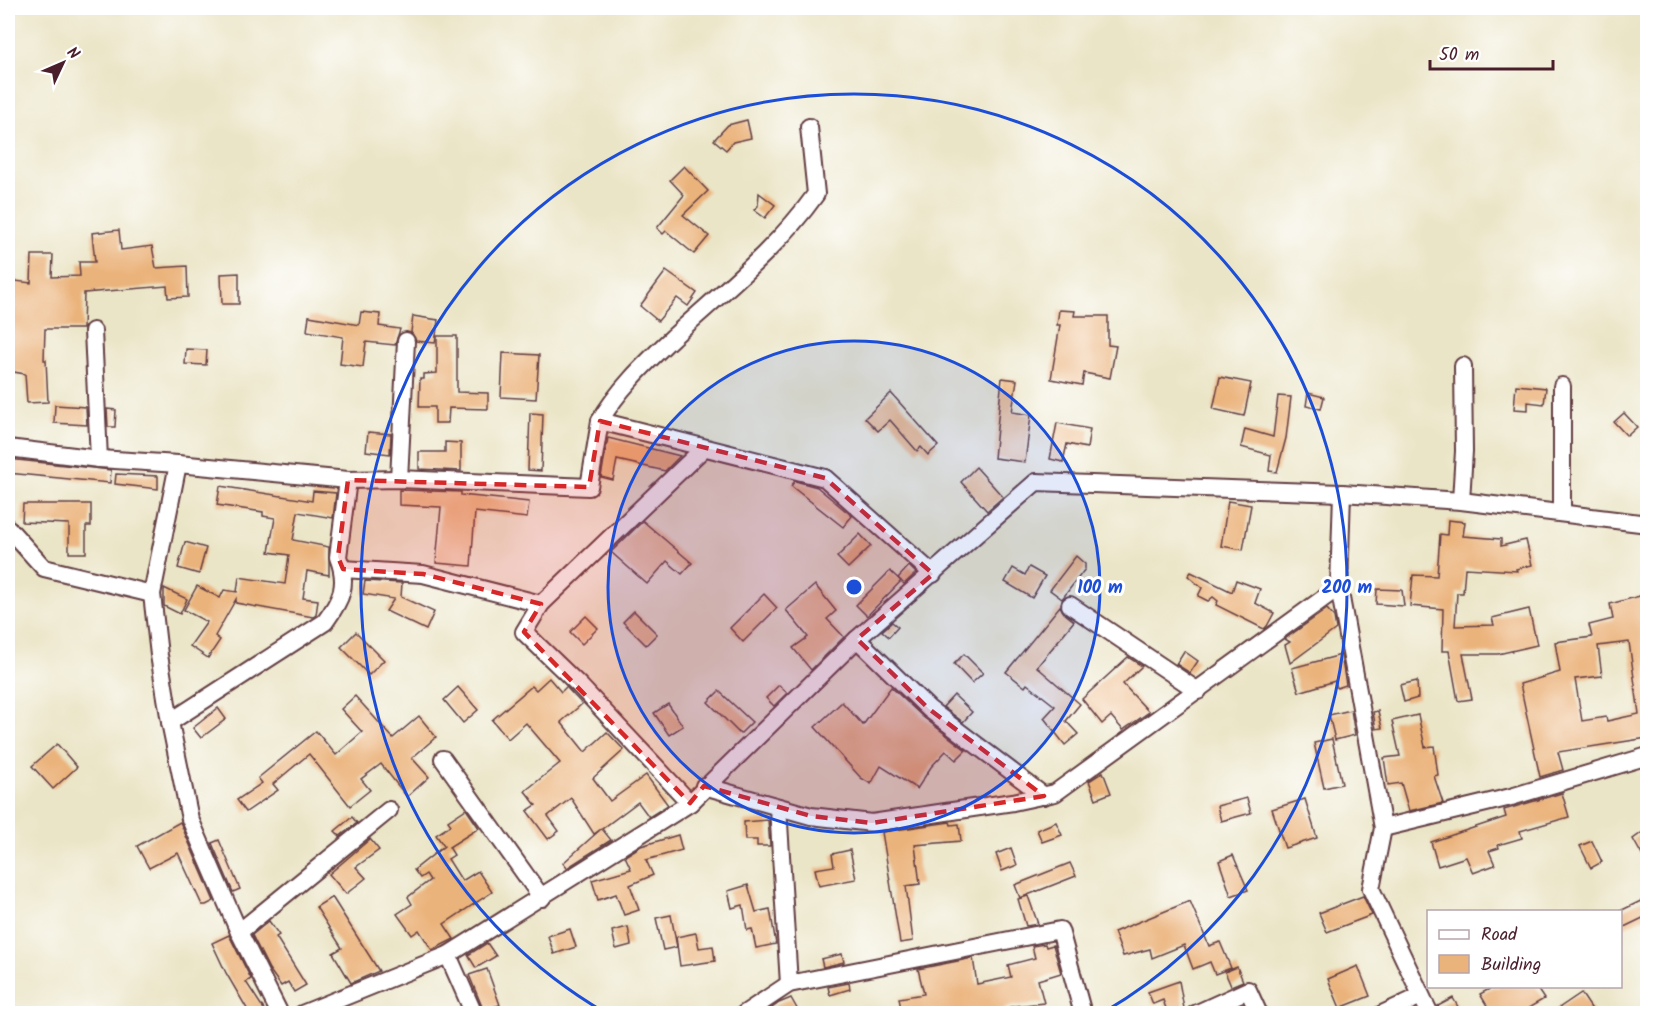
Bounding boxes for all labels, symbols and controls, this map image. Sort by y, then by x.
north arrow [33,33,93,93]
scale bar [1430,33,1553,71]
text: N [60,41,85,66]
text: 50 m [1439,41,1479,70]
text: 100 m [1077,574,1123,603]
text: 200 m [1322,574,1373,603]
centre of rings [844,577,864,597]
legend [1427,910,1622,988]
text: Road [1481,921,1518,950]
text: Building [1481,951,1541,980]

